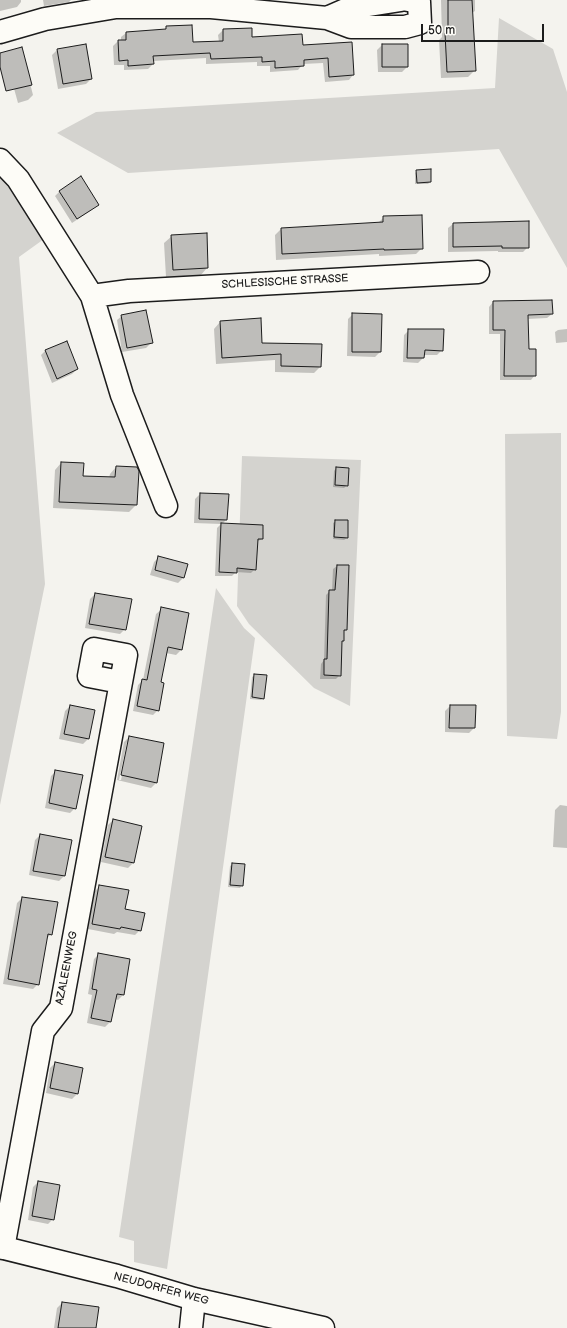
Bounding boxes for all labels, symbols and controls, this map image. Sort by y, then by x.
scale bar [423,16,546,42]
text: 50 m [428,23,455,38]
street label: SCHLESISCHE STRASSE [221,272,349,292]
street label: AZALEENWEG [53,930,81,1006]
street label: NEUDORFER WEG [112,1270,210,1308]

